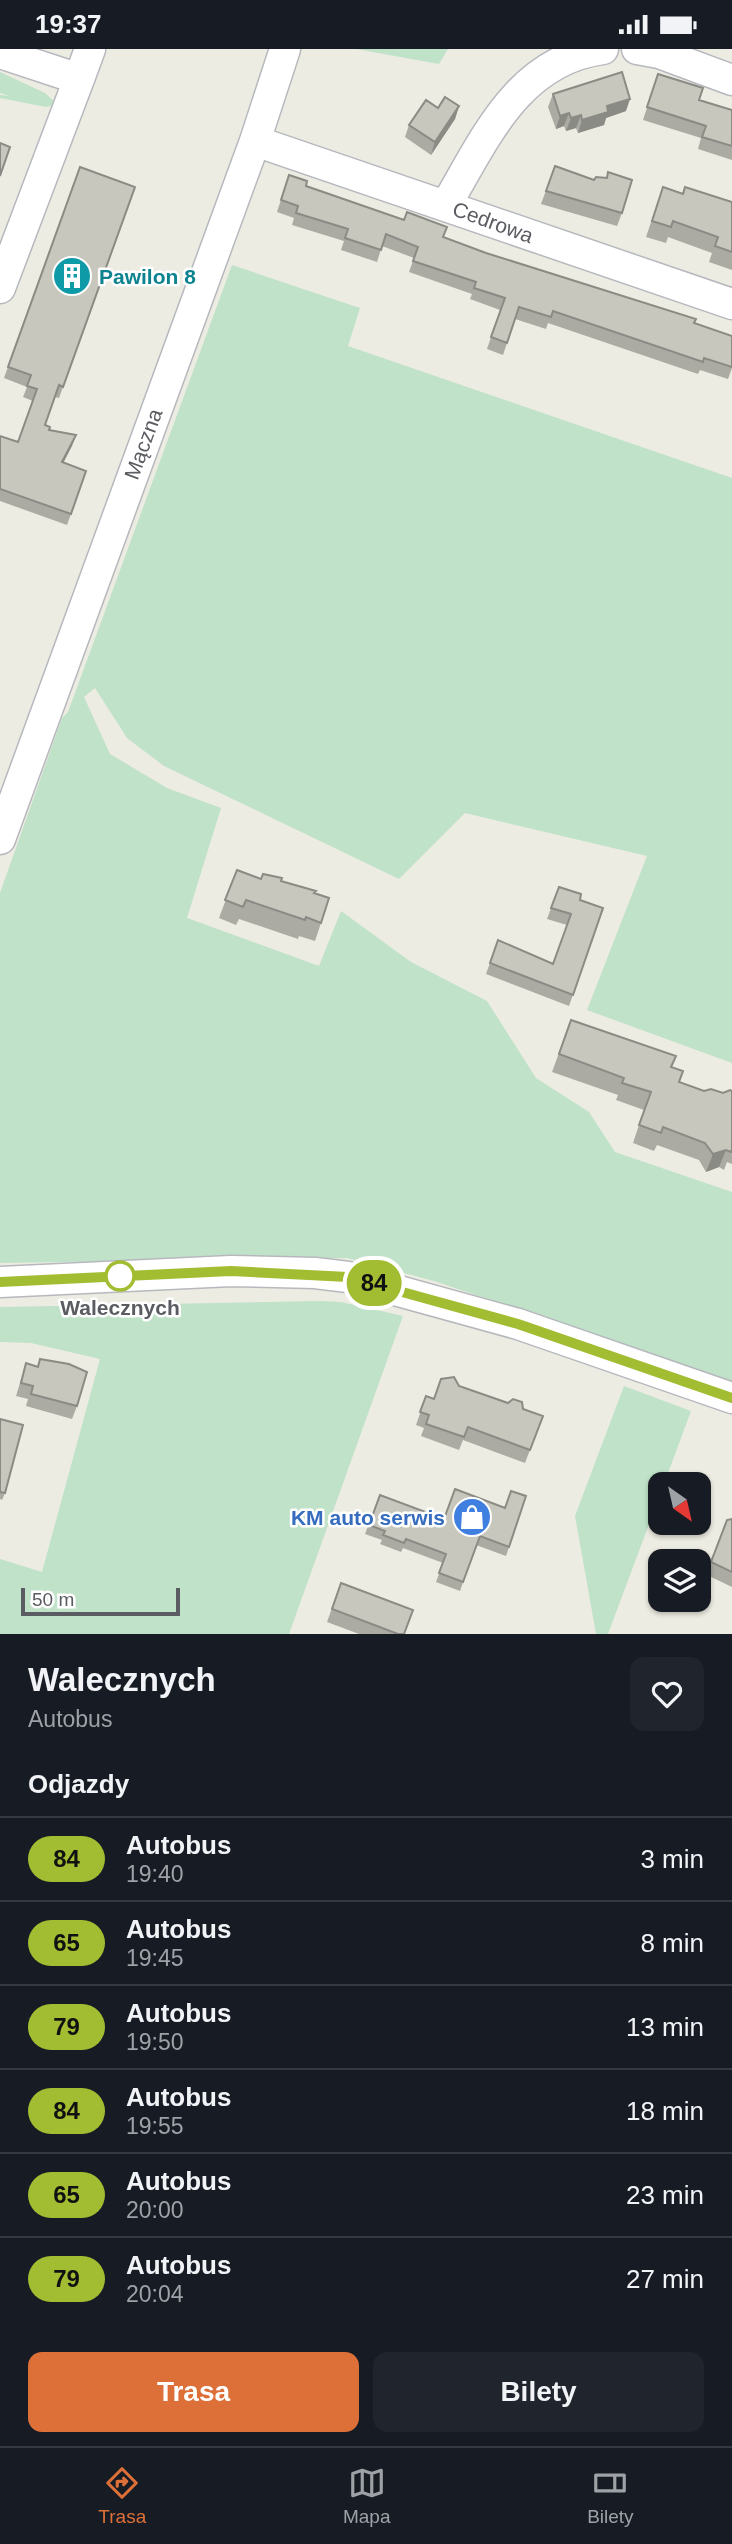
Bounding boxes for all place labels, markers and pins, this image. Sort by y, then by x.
building icon: Pawilon 8 [51,255,93,297]
place label: Pawilon 8 [99,265,196,288]
marker: Walecznych [105,1261,135,1291]
place label: Walecznych [60,1296,180,1319]
shop icon: KM auto serwis [451,1496,493,1538]
place label: KM auto serwis [291,1506,445,1529]

